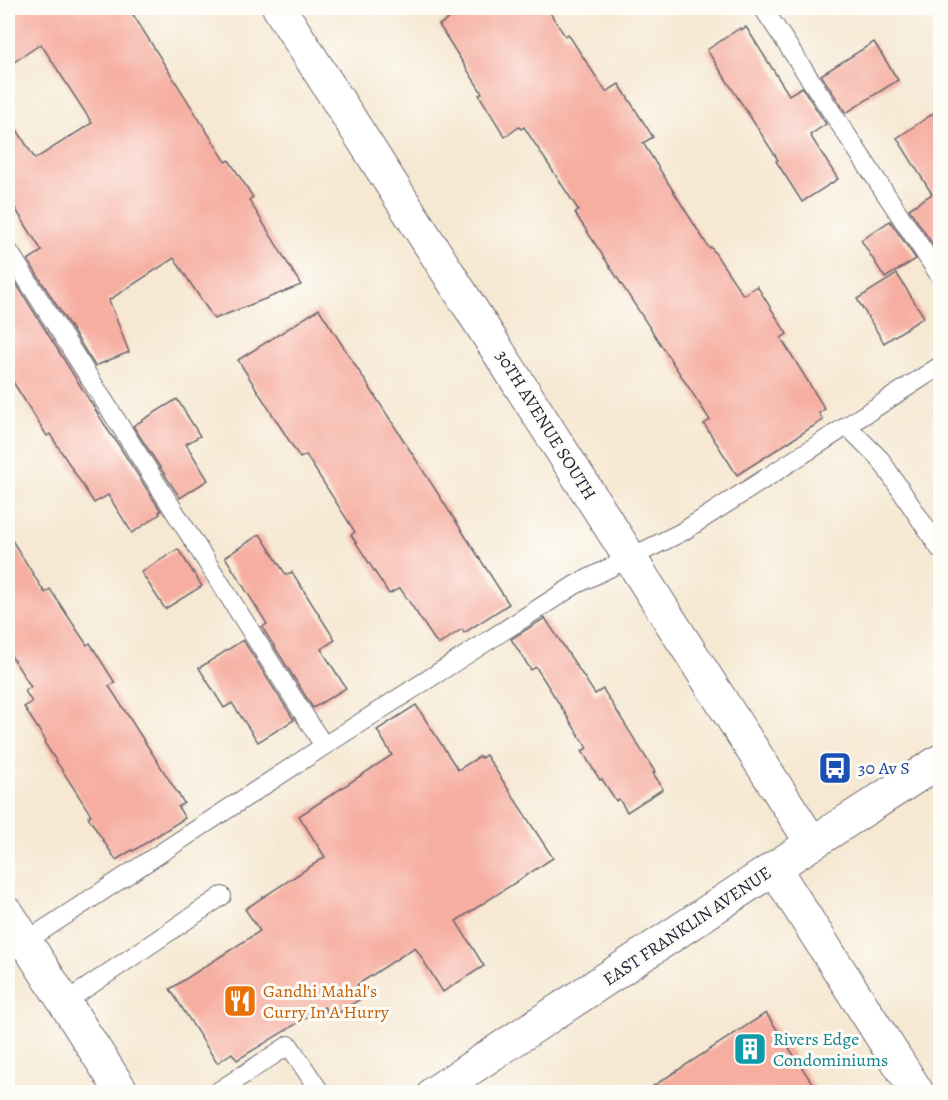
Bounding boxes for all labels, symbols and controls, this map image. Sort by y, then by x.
street label: 30TH AVENUE SOUTH [490,346,602,504]
bus stop icon: 30 Av S [817,750,853,786]
place label: 30 Av S [858,756,910,780]
street label: EAST FRANKLIN AVENUE [598,861,776,991]
place label: Gandhi Mahal's Curry In A Hurry [263,979,390,1024]
restaurant icon: Gandhi Mahal's Curry In A Hurry [222,983,258,1019]
place label: Rivers Edge Condominiums [773,1027,888,1072]
building icon: Rivers Edge Condominiums [732,1031,768,1067]

